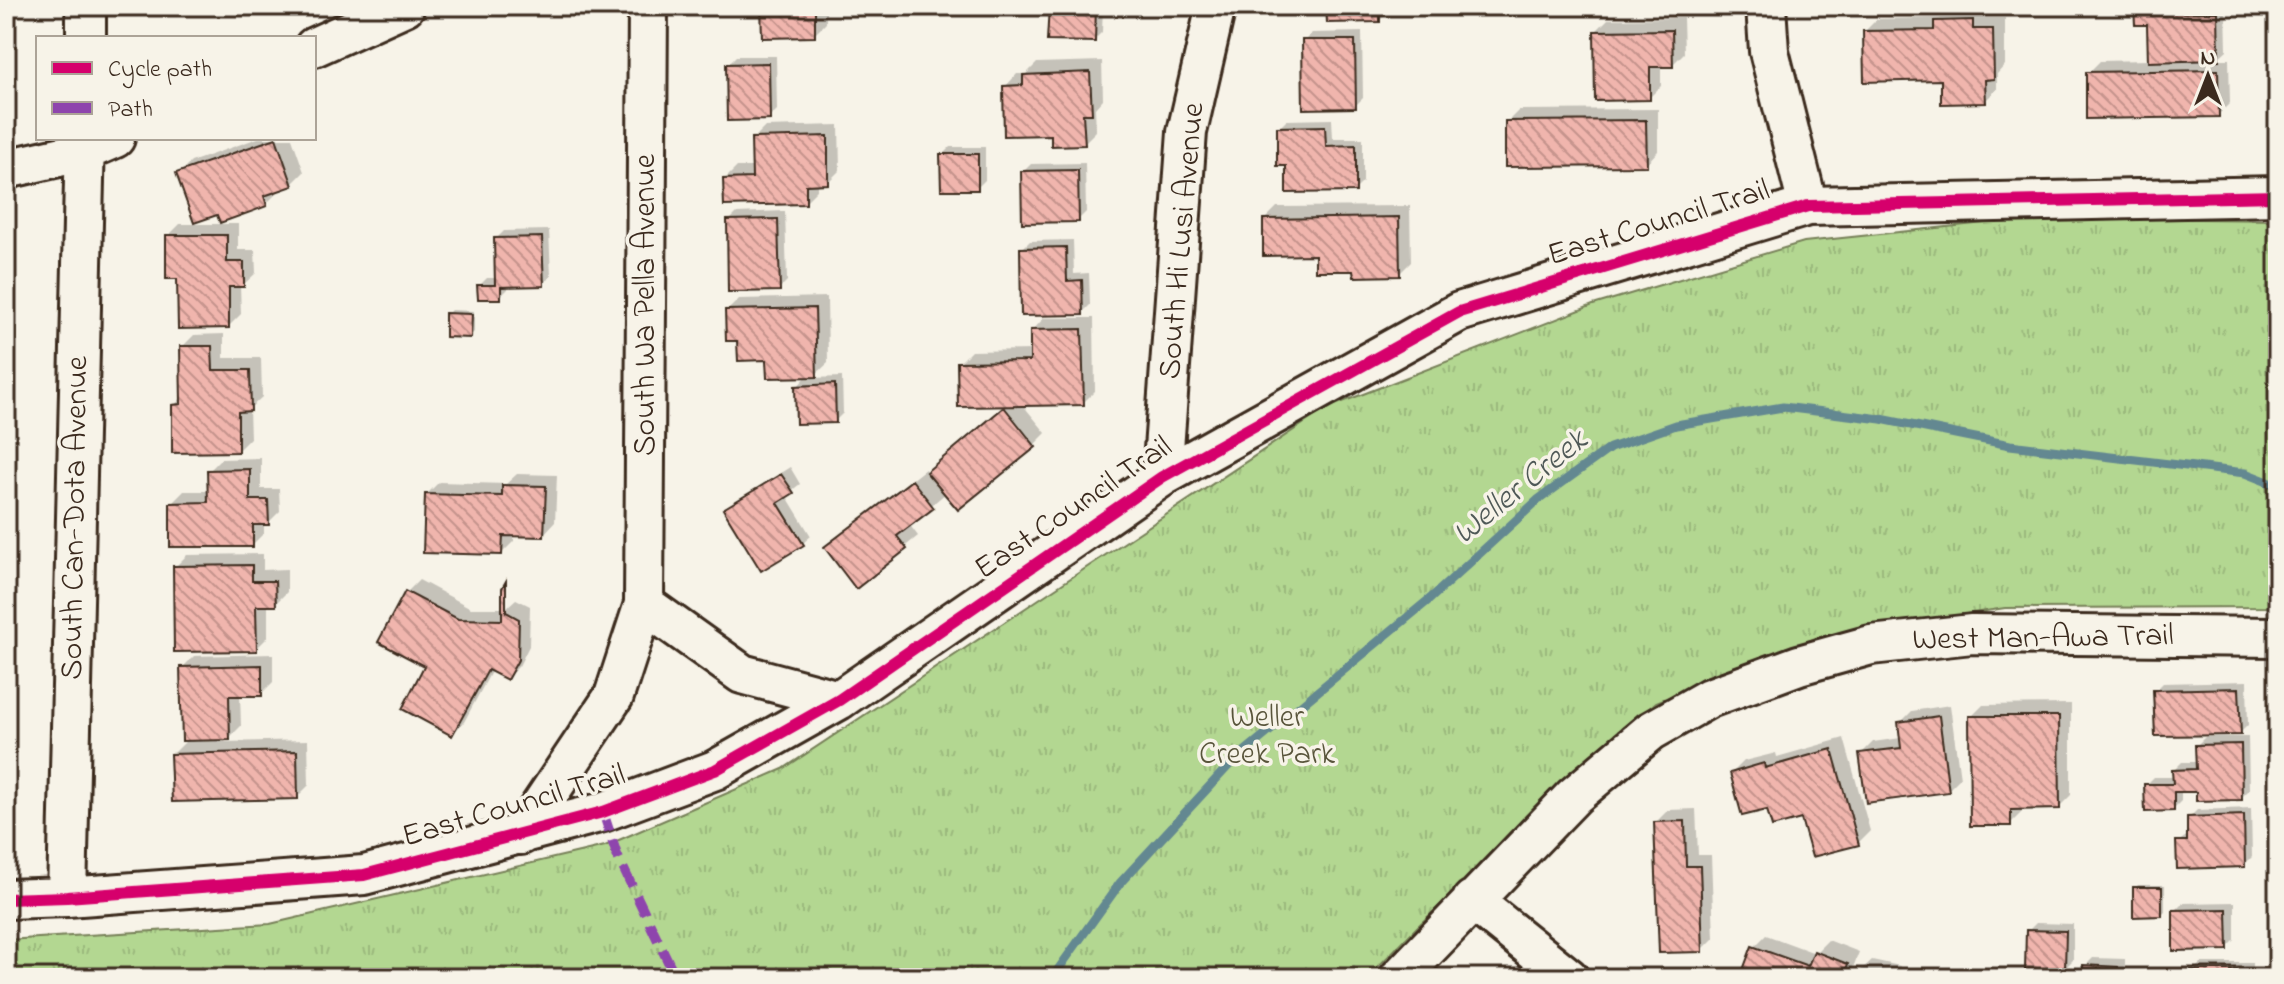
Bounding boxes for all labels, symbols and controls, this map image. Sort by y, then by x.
legend [36,36,316,140]
north arrow [2168,36,2248,116]
text: N [2201,43,2215,75]
text: Cycle path [108,53,212,89]
text: Path [108,93,153,128]
street label: South Hi Lusi Avenue [1147,100,1219,381]
street label: South Wa Pella Avenue [623,153,670,456]
street label: East Council Trail [1542,168,1776,280]
street label: South Can-Dota Avenue [50,355,102,680]
water label: Weller Creek [1442,416,1601,558]
street label: East Council Trail [966,425,1182,593]
street label: West Man-Awa Trail [1912,613,2174,665]
park label: Weller Creek Park [1199,695,1336,779]
street label: East Council Trail [397,753,631,861]

